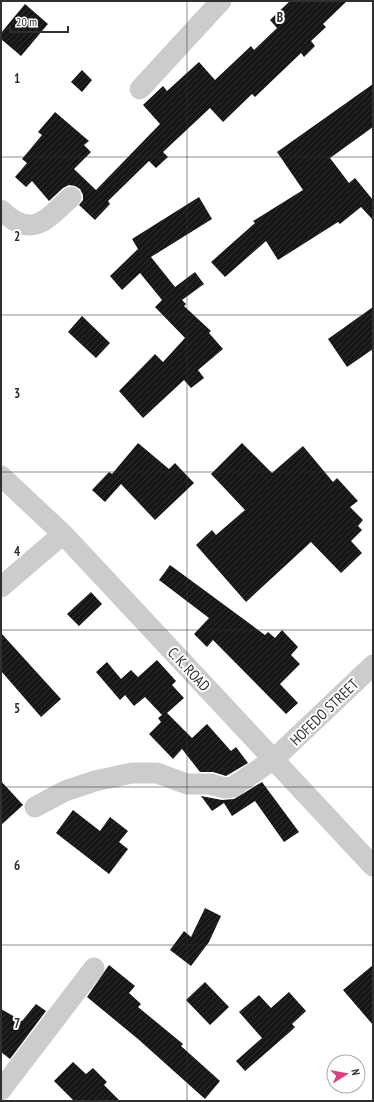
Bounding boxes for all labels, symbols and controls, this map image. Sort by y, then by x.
scale bar [10,8,68,34]
text: B [277,9,283,26]
text: 20 m [16,14,37,29]
text: 1 [14,70,20,87]
text: 2 [14,228,20,245]
text: 3 [14,385,20,402]
text: 4 [14,543,21,560]
street label: C. K. ROAD [164,643,214,695]
street label: HOFEDO STREET [286,674,362,749]
text: 5 [14,700,20,717]
text: 6 [14,857,20,874]
text: 7 [14,1015,20,1032]
north arrow [326,1054,366,1094]
text: N [348,1068,363,1076]

